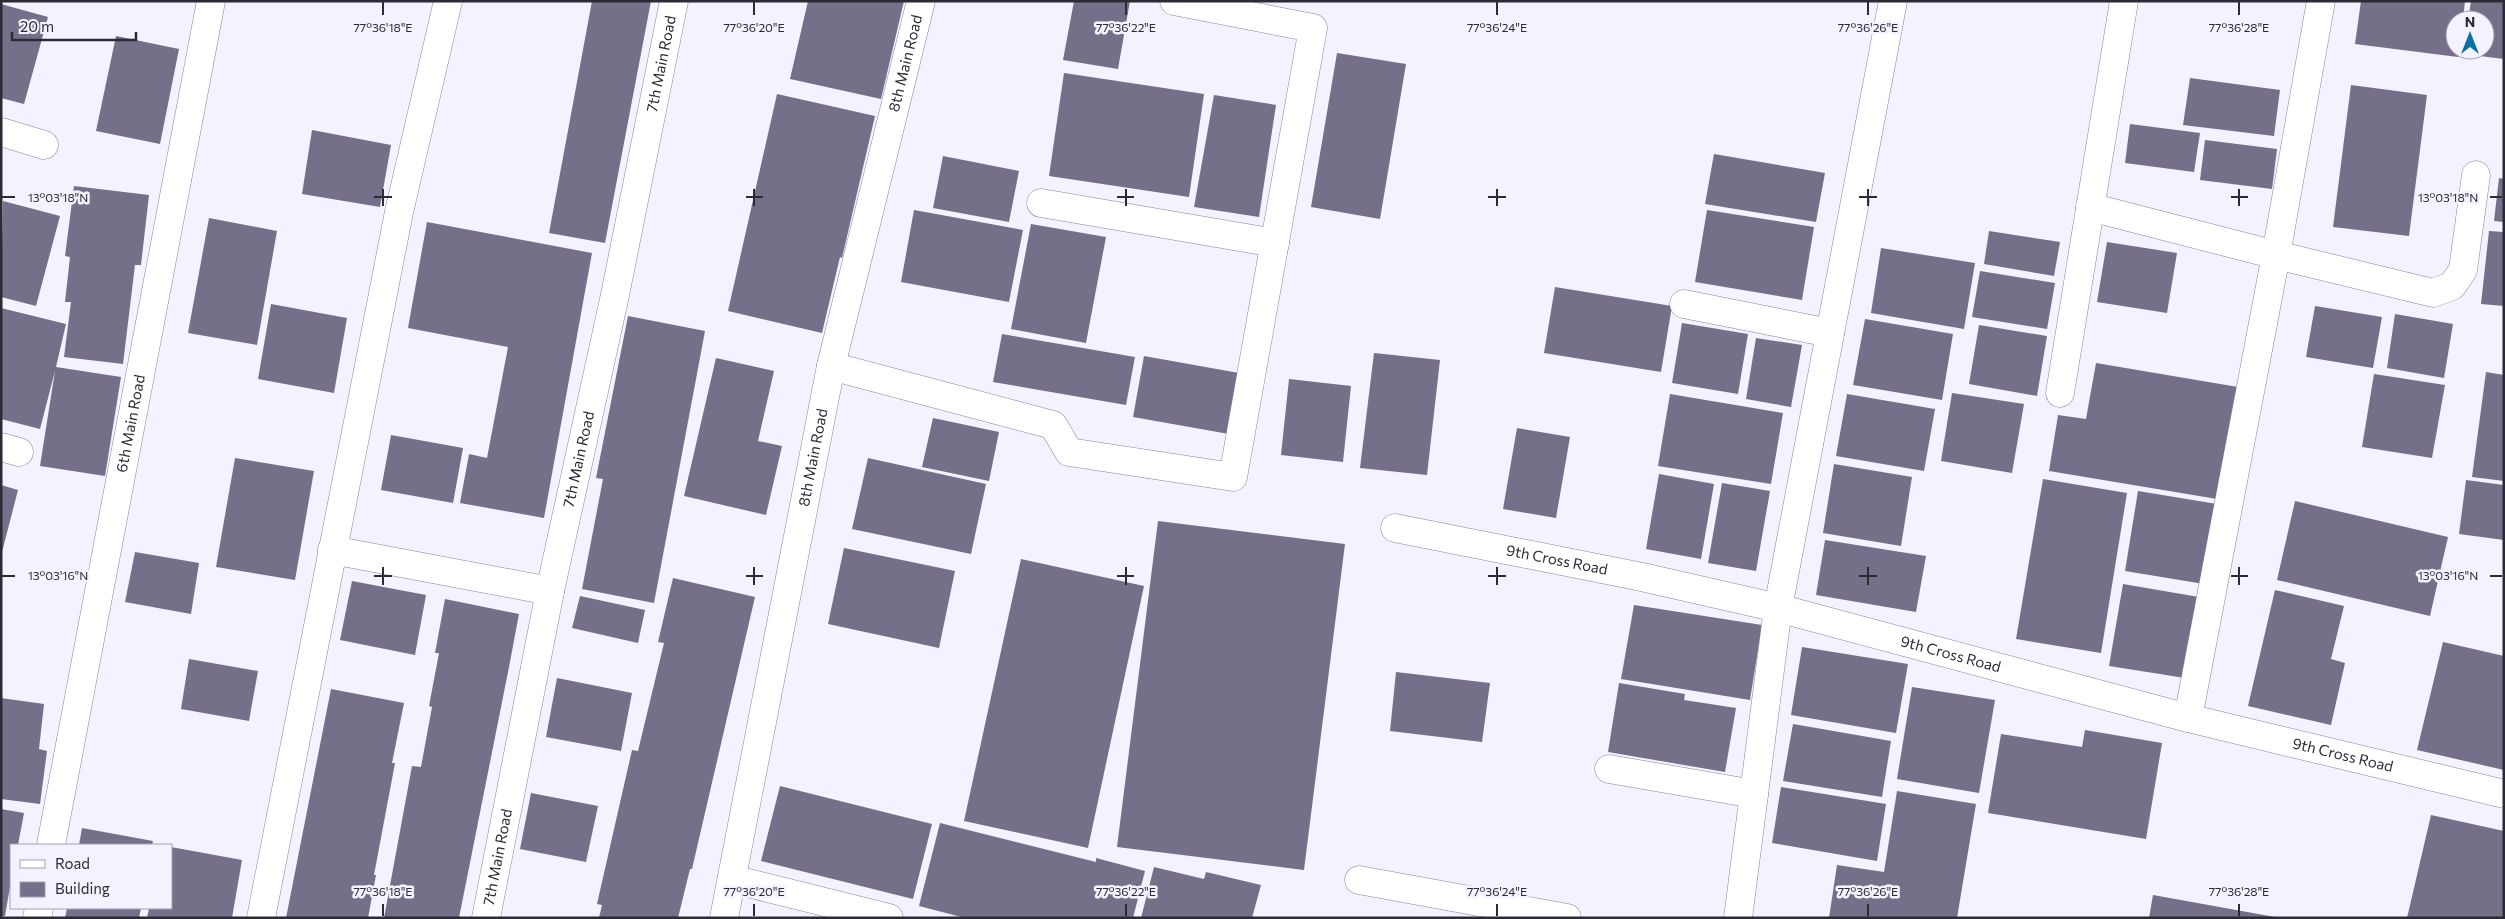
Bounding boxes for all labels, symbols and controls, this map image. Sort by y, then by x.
scale bar [12,10,136,42]
north arrow [2445,10,2495,60]
street label: 8th Main Road [884,13,925,113]
text: N [2465,13,2475,30]
street label: 7th Main Road [642,14,679,114]
text: 20 m [20,17,54,35]
text: 77°36'18"E [354,20,412,34]
text: 77°36'20"E [724,20,785,34]
text: 77°36'22"E [1096,20,1156,34]
text: 77°36'24"E [1467,20,1527,34]
text: 77°36'26"E [1838,20,1898,34]
text: 77°36'28"E [2209,20,2269,34]
text: 13°03'18"N [28,190,88,204]
text: 13°03'18"N [2418,190,2478,204]
street label: 6th Main Road [112,373,148,474]
street label: 8th Main Road [794,407,831,508]
street label: 7th Main Road [559,409,597,509]
street label: 9th Cross Road [1505,540,1609,578]
text: 13°03'16"N [28,568,88,582]
text: 13°03'16"N [2418,568,2478,582]
street label: 9th Cross Road [1899,631,2003,675]
street label: 9th Cross Road [2291,733,2395,775]
street label: 7th Main Road [479,807,515,907]
legend [10,844,172,909]
text: Road [55,854,90,872]
text: Building [55,879,110,897]
text: 77°36'18"E [354,884,412,898]
text: 77°36'20"E [724,884,785,898]
text: 77°36'22"E [1096,884,1156,898]
text: 77°36'24"E [1467,884,1527,898]
text: 77°36'26"E [1838,884,1898,898]
text: 77°36'28"E [2209,884,2269,898]

